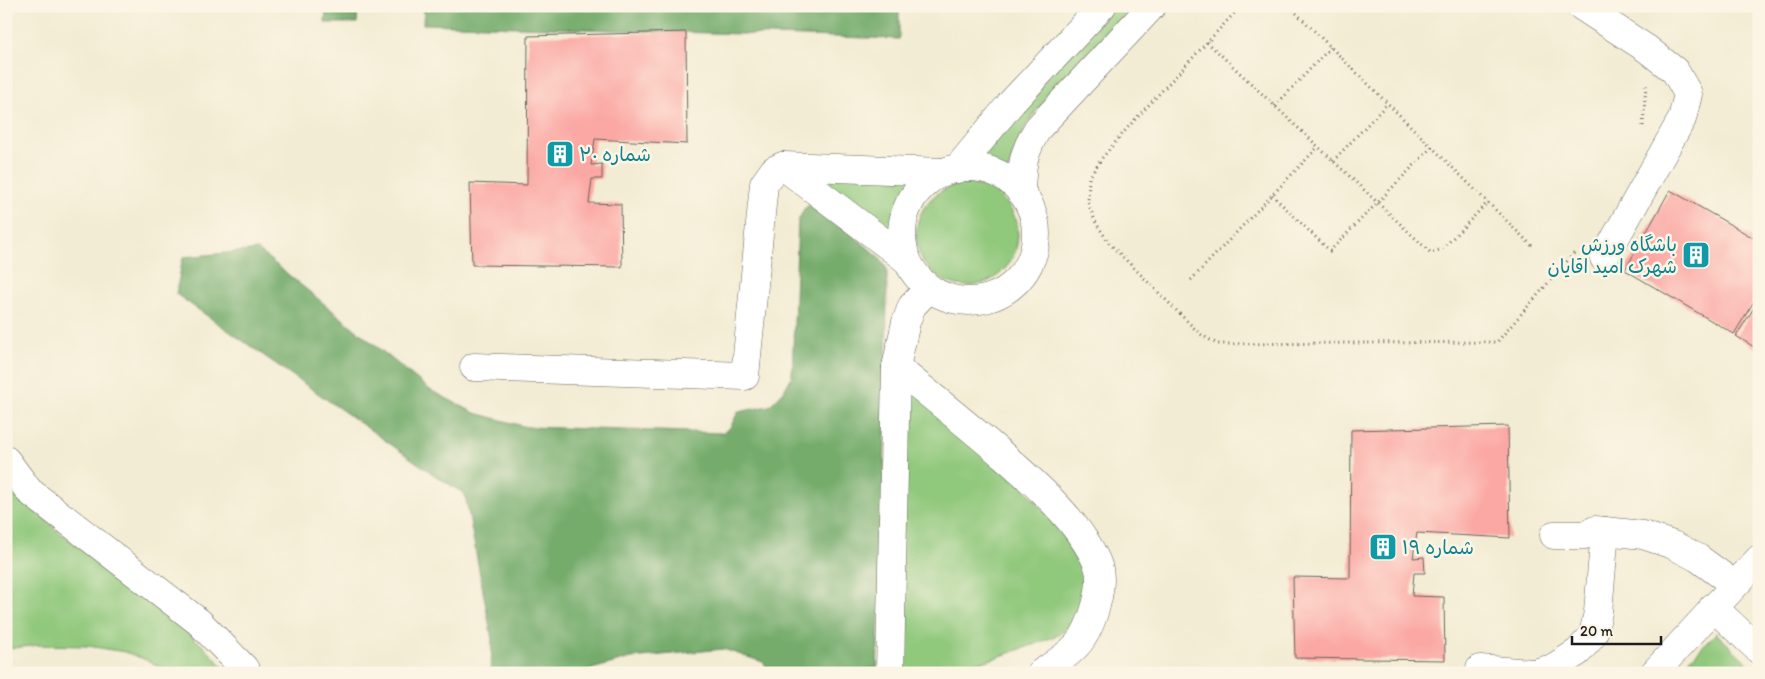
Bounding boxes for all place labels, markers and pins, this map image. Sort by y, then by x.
building icon: شماره ۲۰ [545,139,575,169]
place label: شماره ۲۰ [579,143,651,166]
place label: باشگاه ورزش شهرک امید اقایان [1547,233,1677,278]
building icon: باشگاه ورزش شهرک امید اقایان [1681,240,1711,270]
building icon: شماره ۱۹ [1368,532,1398,562]
place label: شماره ۱۹ [1402,536,1474,559]

